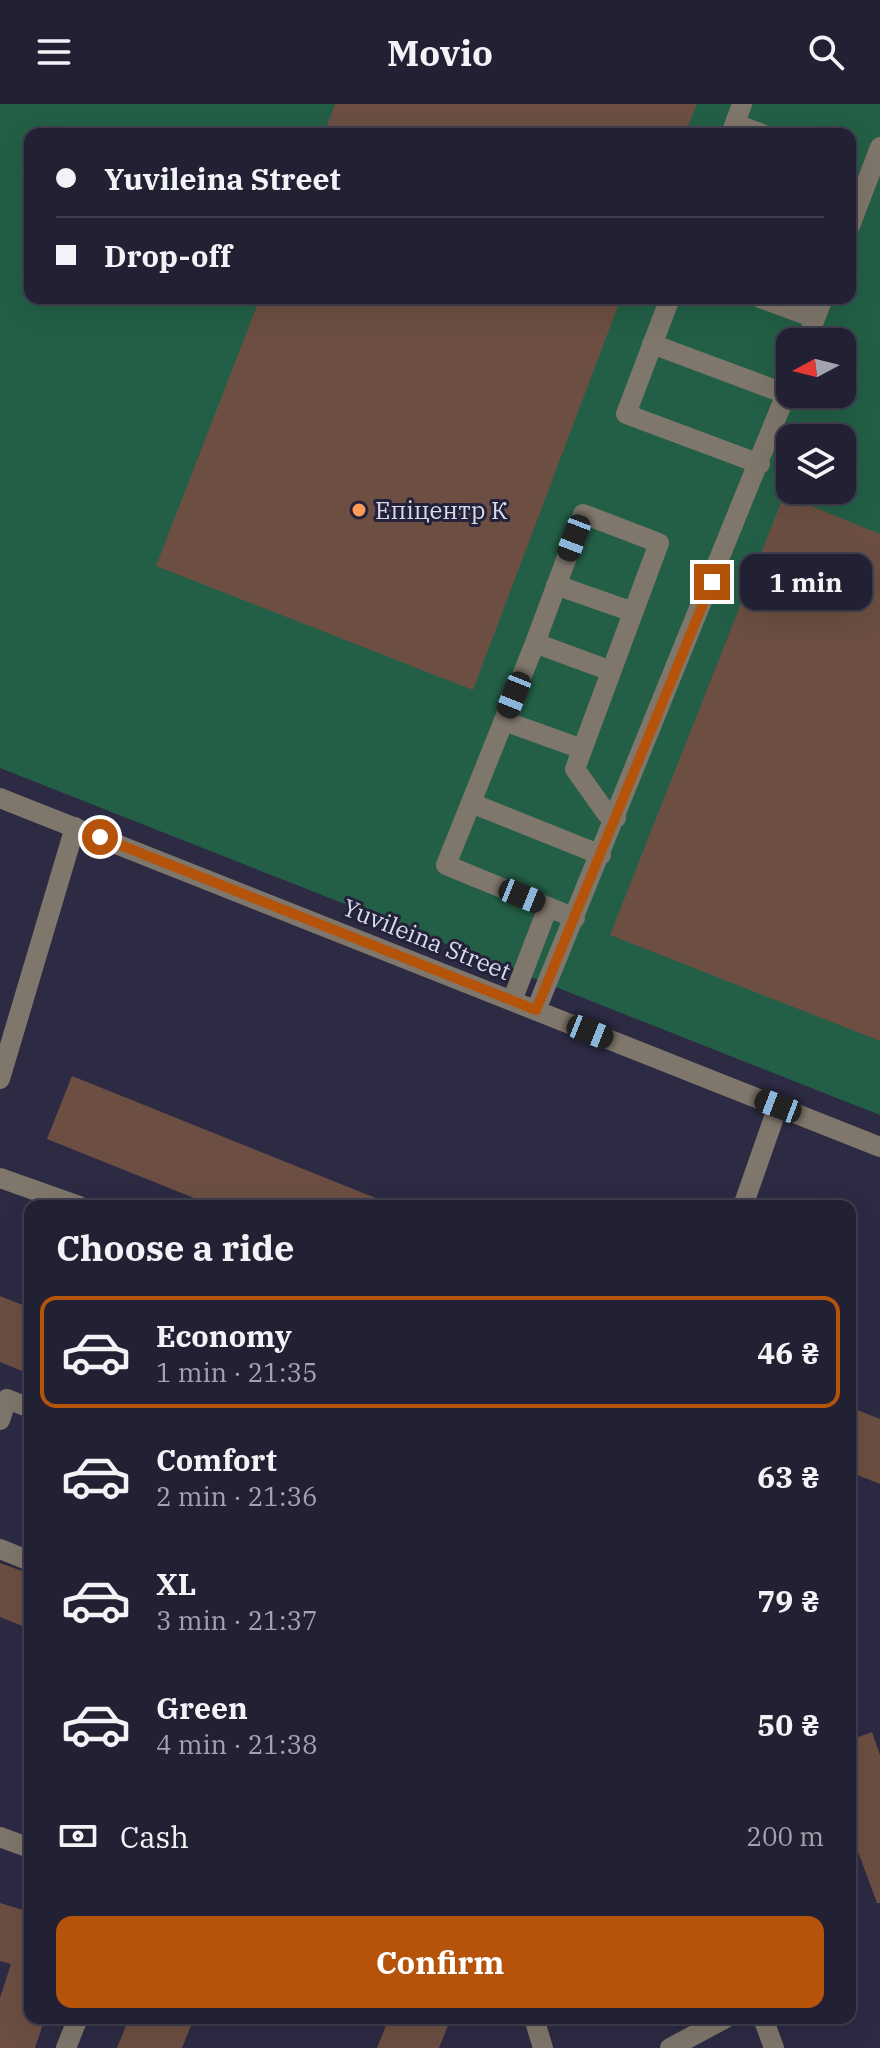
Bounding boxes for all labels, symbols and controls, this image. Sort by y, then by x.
text: Movio [387,29,493,76]
icon: menu [32,30,76,74]
icon: search [804,30,848,74]
text: Yuvileina Street [104,159,341,198]
text: Drop-off [104,236,232,275]
north arrow [776,328,856,408]
map controls [776,328,856,504]
button: layers [776,424,856,504]
place label: Епіцентр К [375,494,508,526]
marker: Епіцентр К [350,501,368,519]
car [554,511,594,565]
callout: 1 min [740,554,872,610]
route end [694,564,730,600]
text: 1 min [770,565,842,599]
car [494,668,534,722]
route start [82,819,118,855]
car [495,876,549,916]
street label: Yuvileina Street [338,891,516,987]
car [563,1012,617,1052]
car [751,1086,805,1126]
text: Choose a ride [56,1224,295,1271]
icon: car [60,1316,132,1388]
text: Economy [156,1316,292,1355]
text: 46 ₴ [757,1333,820,1372]
text: 1 min · 21:35 [156,1355,318,1389]
icon: car [60,1440,132,1512]
text: Comfort [156,1440,277,1479]
text: 63 ₴ [757,1457,820,1496]
text: 2 min · 21:36 [156,1479,318,1513]
icon: car [60,1564,132,1636]
text: XL [156,1564,196,1603]
text: 79 ₴ [757,1581,820,1620]
text: 3 min · 21:37 [156,1603,318,1637]
icon: car [60,1688,132,1760]
text: Green [156,1688,248,1727]
text: 50 ₴ [757,1705,820,1744]
text: 4 min · 21:38 [156,1727,318,1761]
icon: cash [56,1814,100,1858]
text: Cash [120,1817,189,1856]
text: 200 m [746,1819,824,1853]
button: Confirm [56,1916,824,2008]

